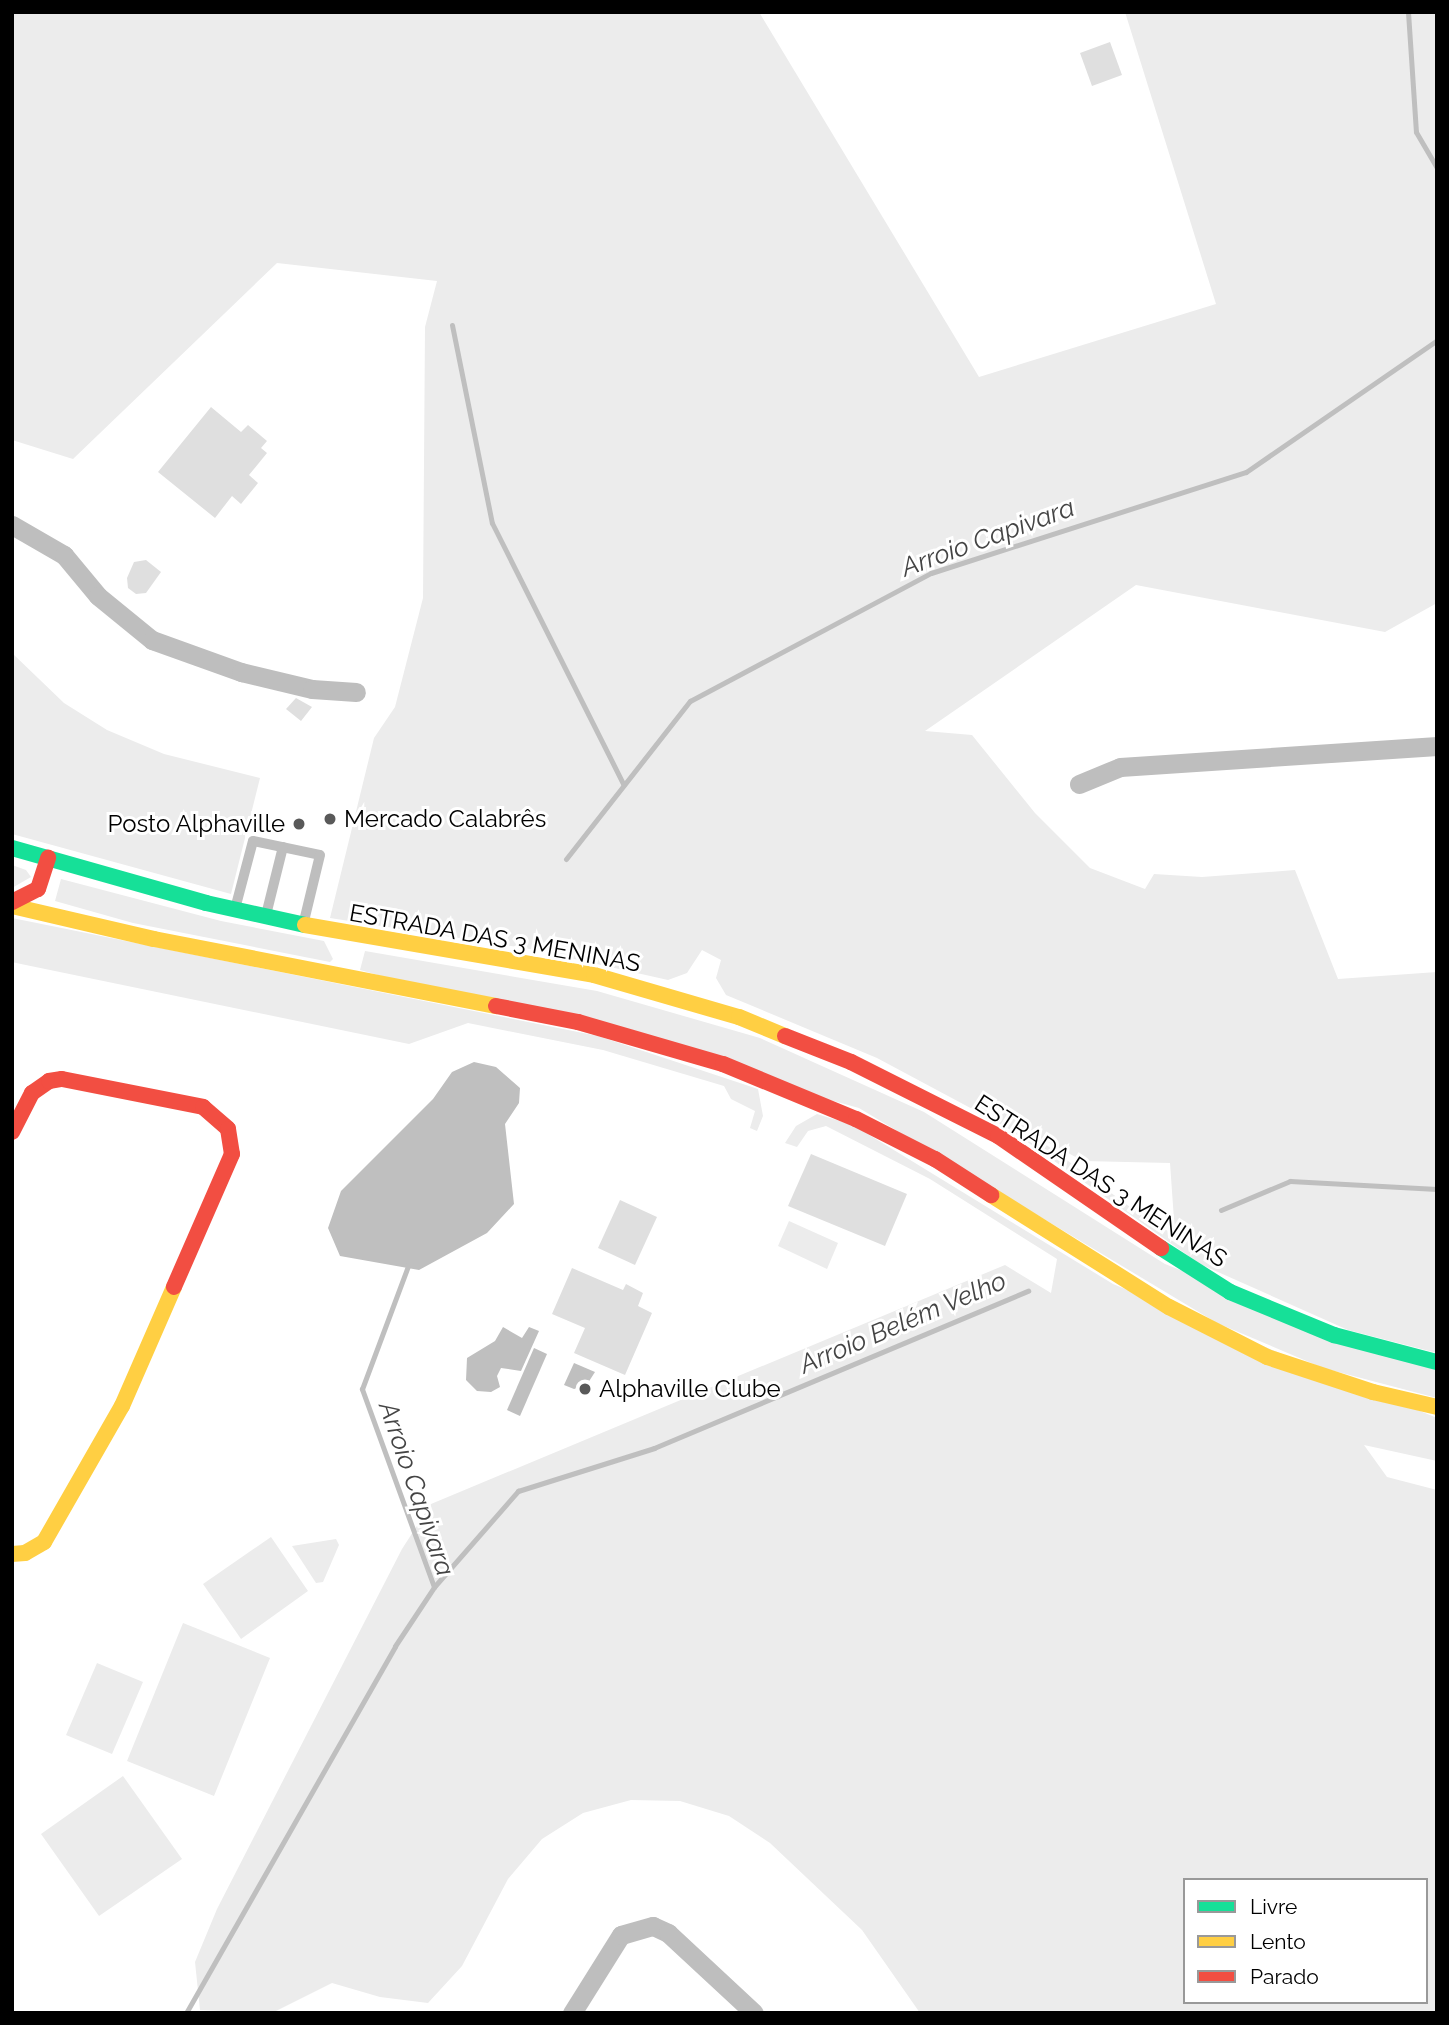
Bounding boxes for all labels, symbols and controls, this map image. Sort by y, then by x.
water label: Arroio Capivara [897,492,1079,584]
place label: Mercado Calabrês [344,805,546,833]
place label: Posto Alphaville [107,810,285,838]
marker: Mercado Calabrês [322,811,338,827]
marker: Posto Alphaville [291,816,307,832]
street label: ESTRADA DAS 3 MENINAS [347,898,643,978]
street label: ESTRADA DAS 3 MENINAS [969,1088,1233,1274]
water label: Arroio Belém Velho [795,1265,1011,1381]
place label: Alphaville Clube [599,1375,781,1403]
marker: Alphaville Clube [577,1381,593,1397]
water label: Arroio Capivara [372,1398,460,1580]
legend [1183,1878,1428,2004]
text: Livre [1250,1894,1297,1919]
text: Lento [1250,1929,1306,1954]
text: Parado [1250,1964,1319,1989]

